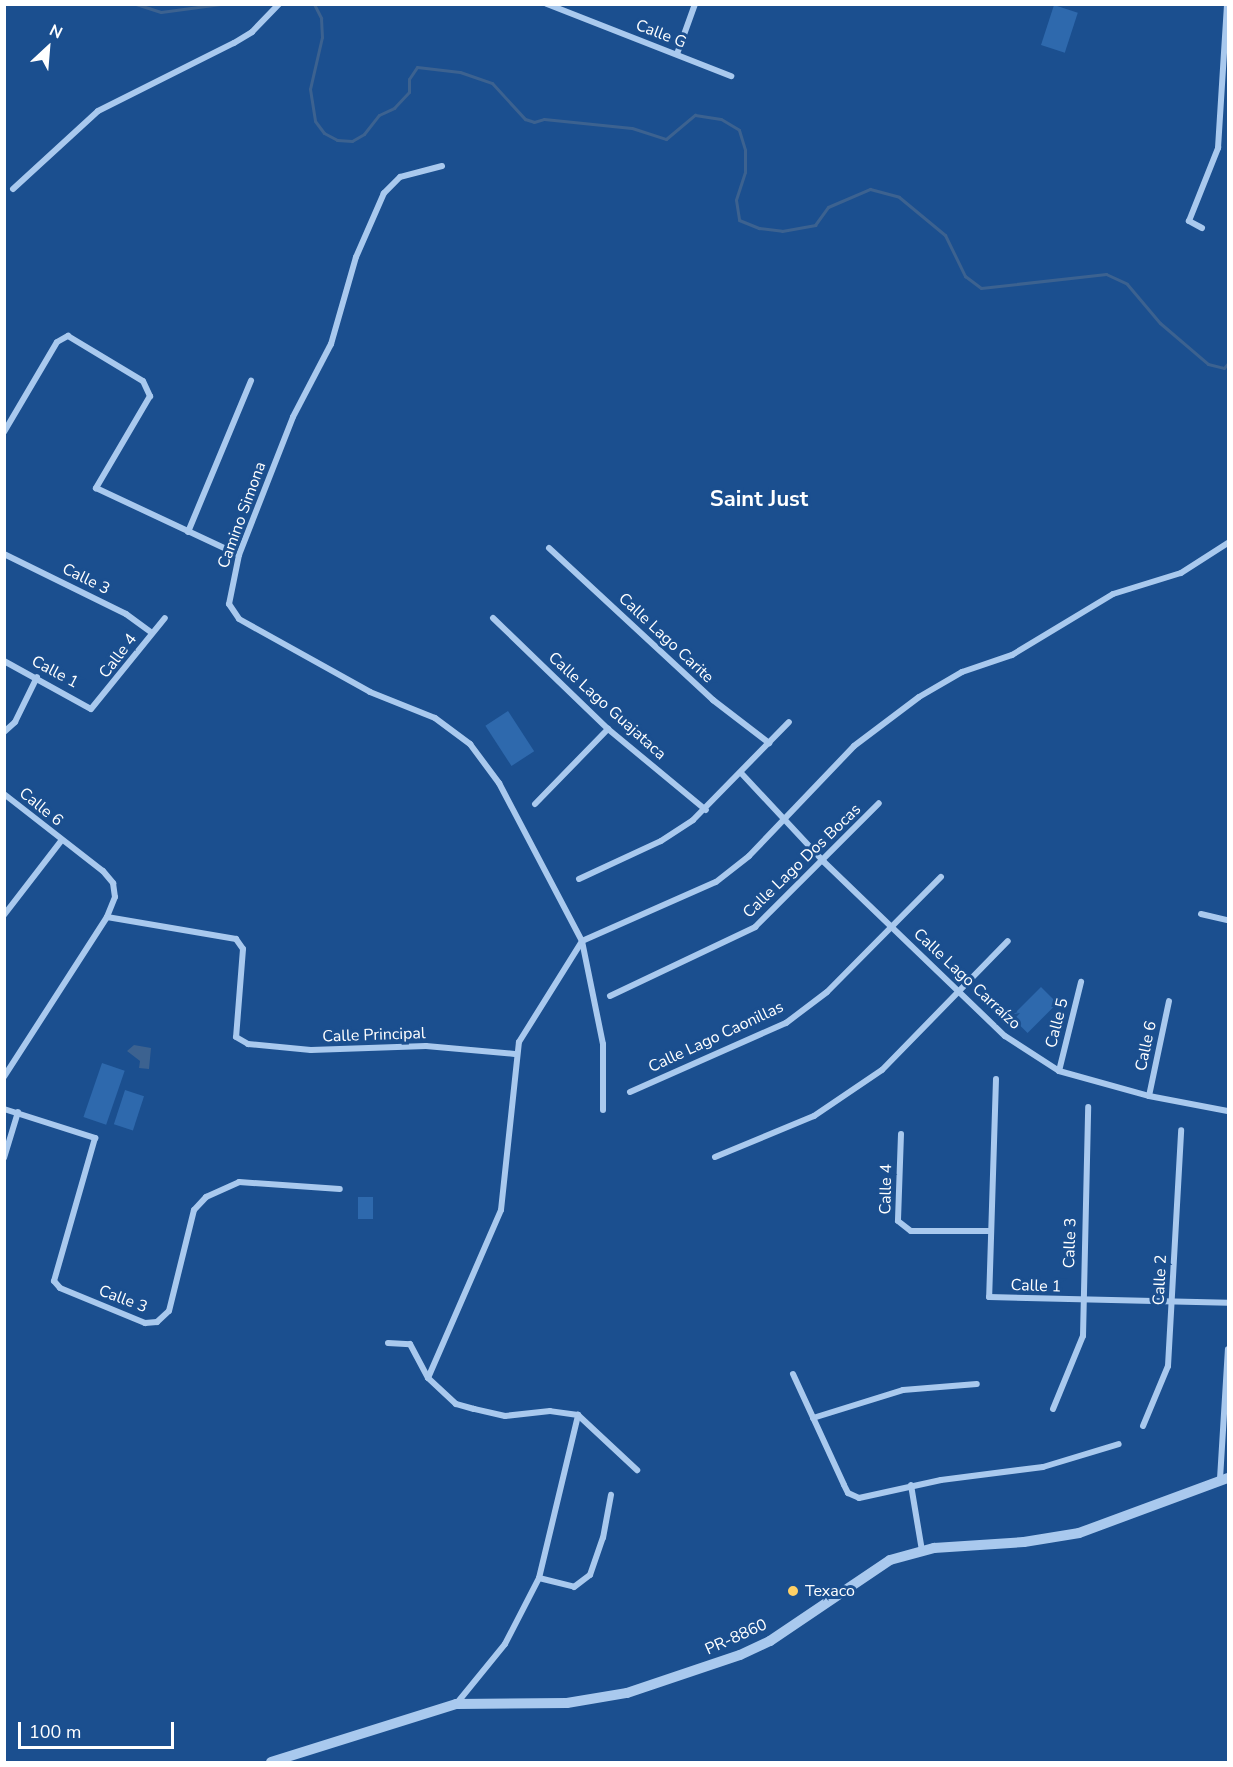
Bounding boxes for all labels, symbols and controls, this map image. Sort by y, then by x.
street label: Calle G [633,16,689,52]
north arrow [18,18,78,78]
text: N [46,19,66,44]
street label: Camino Simona [214,459,270,571]
district label: Saint Just [710,487,808,513]
street label: Calle 3 [59,559,113,599]
street label: Calle Lago Carite [614,589,718,687]
street label: Calle 4 [95,630,141,682]
street label: Calle Lago Guajataca [544,648,670,764]
street label: Calle 1 [28,652,82,692]
street label: Calle 6 [15,784,67,830]
street label: Calle Lago Dos Bocas [739,800,865,922]
street label: Calle Lago Carraízo [910,924,1024,1034]
street label: Calle 5 [1042,996,1072,1050]
street label: Calle Lago Caonillas [645,997,787,1077]
street label: Calle 6 [1131,1019,1161,1073]
street label: Calle Principal [322,1024,426,1046]
street label: Calle 4 [876,1164,896,1214]
street label: Calle 3 [1060,1217,1080,1269]
street label: Calle 2 [1149,1254,1171,1306]
street label: Calle 1 [1010,1276,1062,1296]
street label: Calle 3 [96,1281,150,1317]
place label: Texaco [805,1581,855,1601]
marker: Texaco [786,1584,800,1598]
street label: PR-8860 [702,1615,770,1659]
scale bar [21,1710,177,1748]
text: 100 m [29,1720,81,1744]

